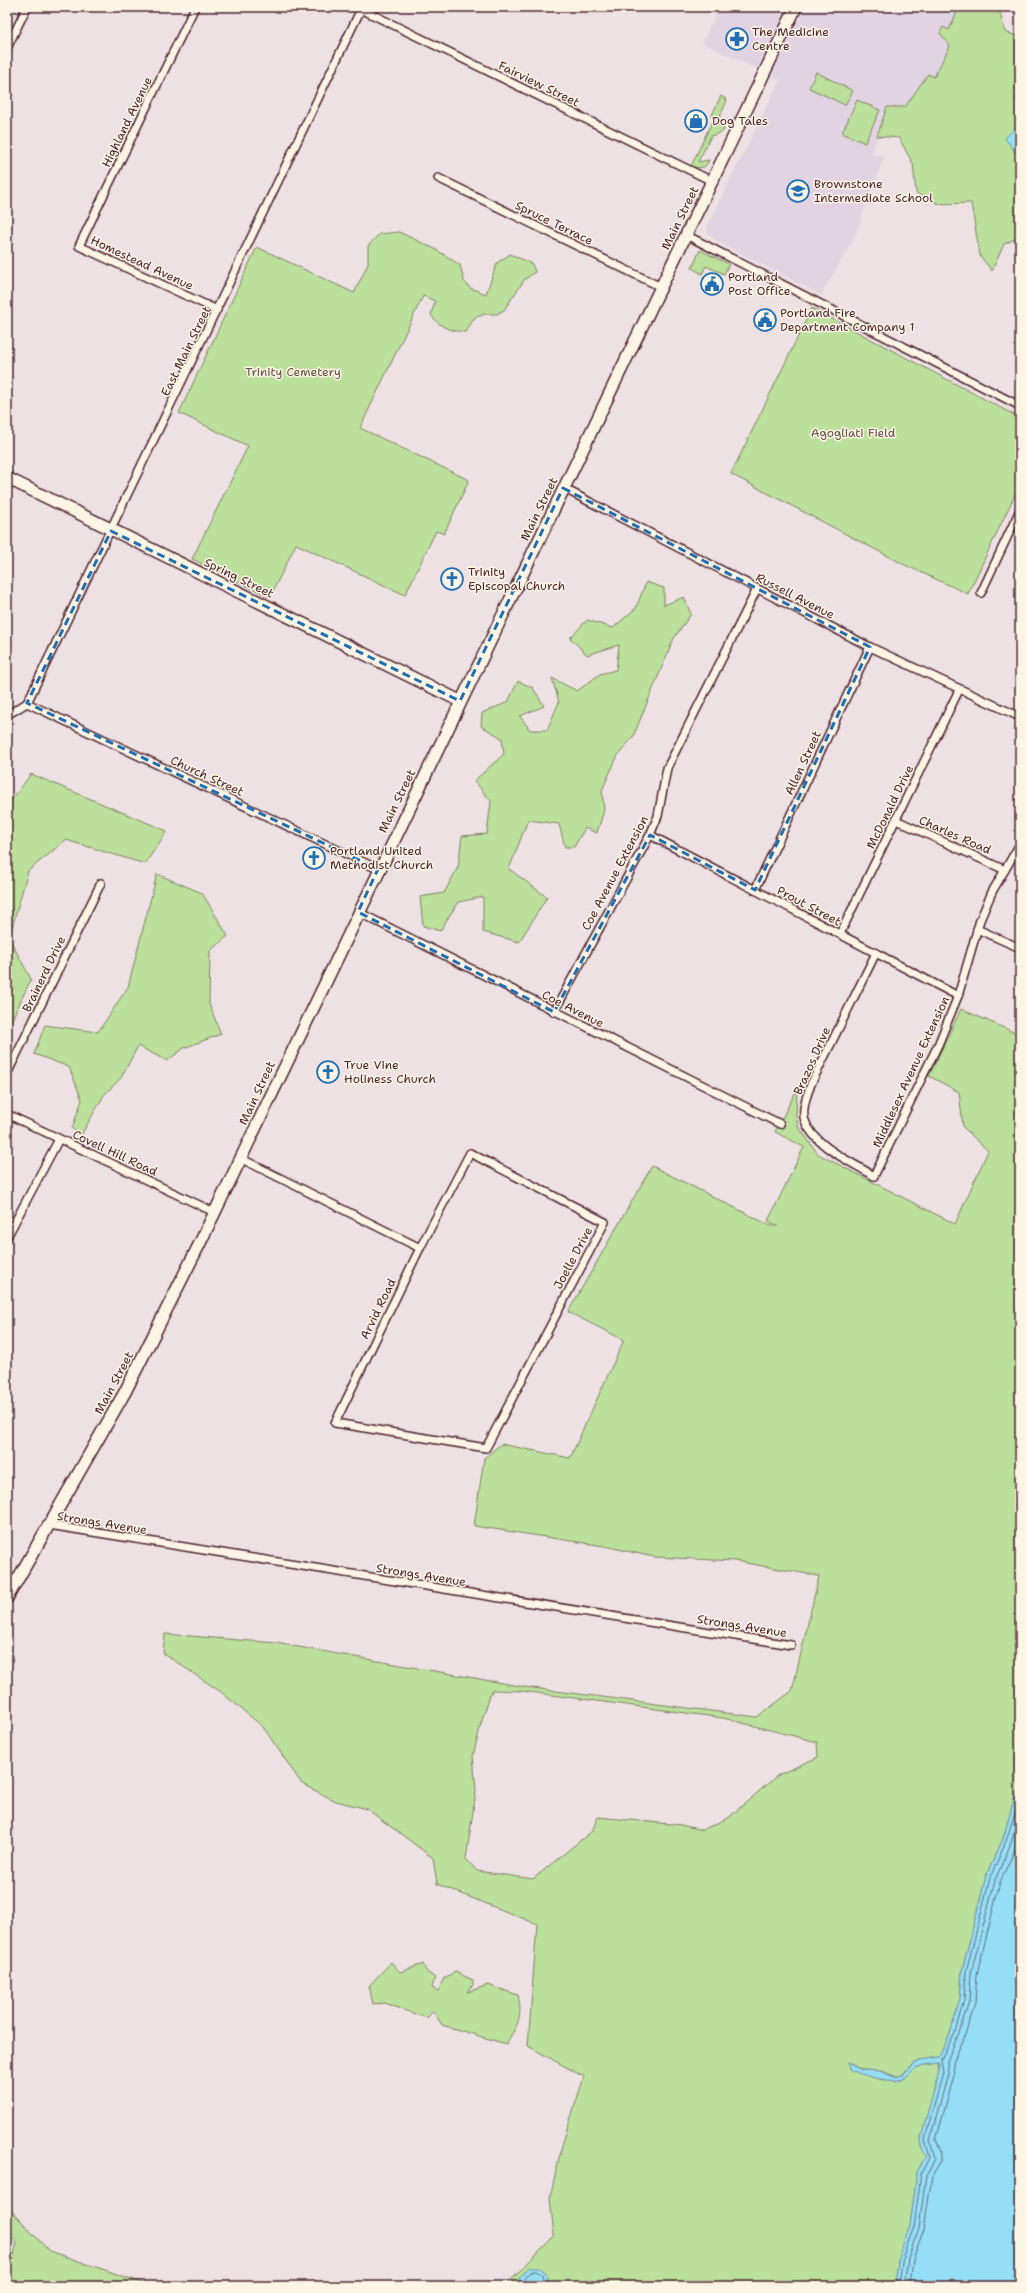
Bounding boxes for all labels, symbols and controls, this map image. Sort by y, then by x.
place label: The Medicine Centre [752,24,829,54]
pharmacy icon: The Medicine Centre [724,26,750,52]
street label: Fairview Street [496,57,582,111]
street label: Highland Avenue [98,74,156,170]
shop icon: Dog Tales [683,108,709,134]
place label: Dog Tales [712,113,768,129]
place label: Brownstone Intermediate School [814,176,933,206]
school or university icon: Brownstone Intermediate School [785,178,811,204]
street label: Main Street [658,184,702,252]
street label: Spruce Terrace [512,197,596,249]
street label: Homestead Avenue [88,232,196,294]
place label: Portland Post Office [728,269,791,299]
public building icon: Portland Post Office [699,271,725,297]
street label: East Main Street [157,303,215,399]
place label: Portland Fire Department Company 1 [780,305,915,335]
public building icon: Portland Fire Department Company 1 [752,307,778,333]
park label: Trinity Cemetery [245,364,341,380]
park label: Agogliati Field [811,425,896,441]
street label: Main Street [517,475,561,543]
street label: Spring Street [202,554,276,602]
place label: Trinity Episcopal Church [468,564,565,594]
church icon: Trinity Episcopal Church [439,566,465,592]
street label: Russell Avenue [753,569,837,623]
street label: Allen Street [781,728,825,798]
street label: Church Street [168,752,246,800]
street label: McDonald Drive [863,762,917,852]
street label: Main Street [375,767,419,835]
street label: Charles Road [916,812,994,858]
street label: Coe Avenue Extension [578,813,652,933]
place label: Portland United Methodist Church [330,843,433,873]
church icon: Portland United Methodist Church [301,845,327,871]
street label: Prout Street [774,882,844,930]
street label: Brainerd Drive [19,933,69,1015]
street label: Coe Avenue [539,987,607,1032]
street label: Middlesex Avenue Extension [869,994,953,1150]
street label: Brazos Drive [790,1024,834,1097]
place label: True Vine Holiness Church [344,1057,436,1087]
street label: Main Street [235,1058,279,1128]
church icon: True Vine Holiness Church [315,1059,341,1085]
street label: Covell Hill Road [70,1126,160,1180]
street label: Joelle Drive [550,1224,596,1292]
street label: Arvid Road [356,1276,400,1342]
street label: Main Street [91,1349,137,1417]
street label: Strongs Avenue [56,1508,148,1538]
street label: Strongs Avenue [375,1560,467,1590]
street label: Strongs Avenue [696,1611,788,1641]

